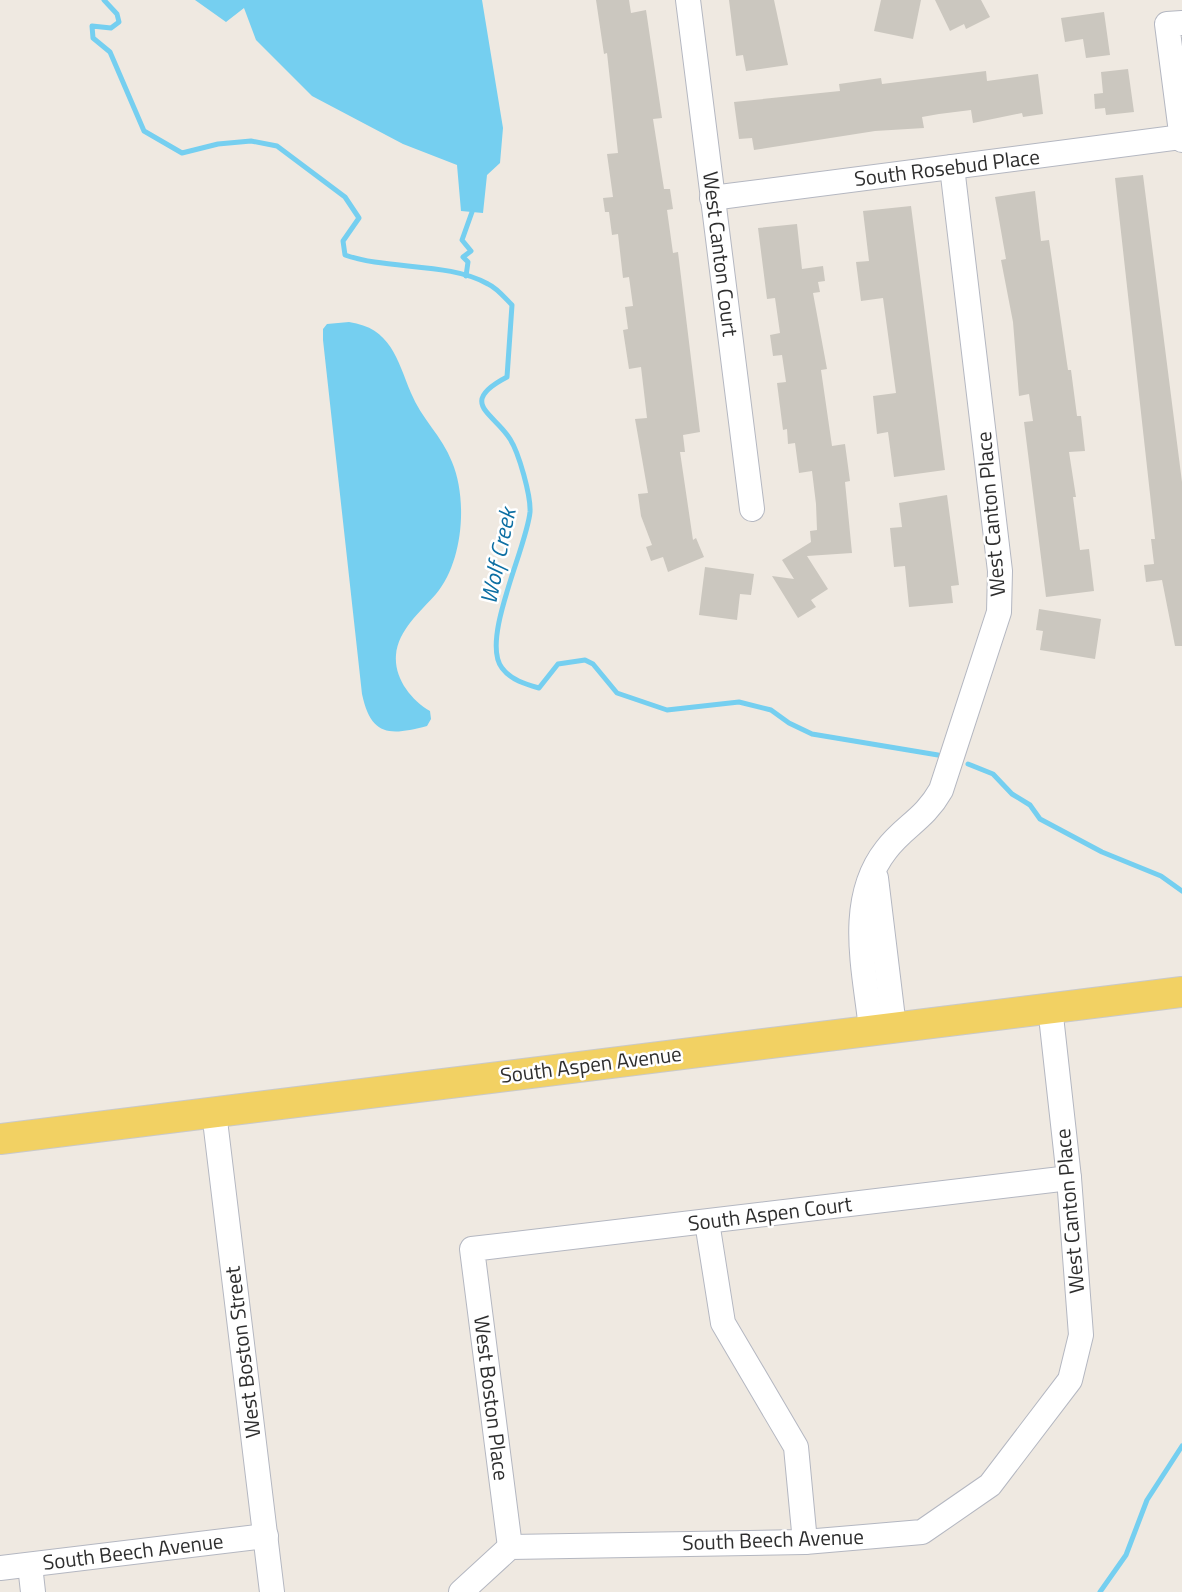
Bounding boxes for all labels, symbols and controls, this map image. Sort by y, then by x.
street label: South Rosebud Place [852,140,1041,194]
street label: West Canton Court [695,169,747,339]
street label: West Canton Place [967,430,1013,598]
water label: Wolf Creek [470,502,525,607]
street label: South Aspen Avenue [498,1037,683,1091]
street label: West Canton Place [1046,1127,1092,1295]
street label: South Aspen Court [686,1187,854,1239]
street label: West Boston Street [216,1264,268,1440]
street label: West Boston Place [466,1313,518,1482]
street label: South Beech Avenue [682,1520,864,1558]
street label: South Beech Avenue [41,1524,225,1578]

